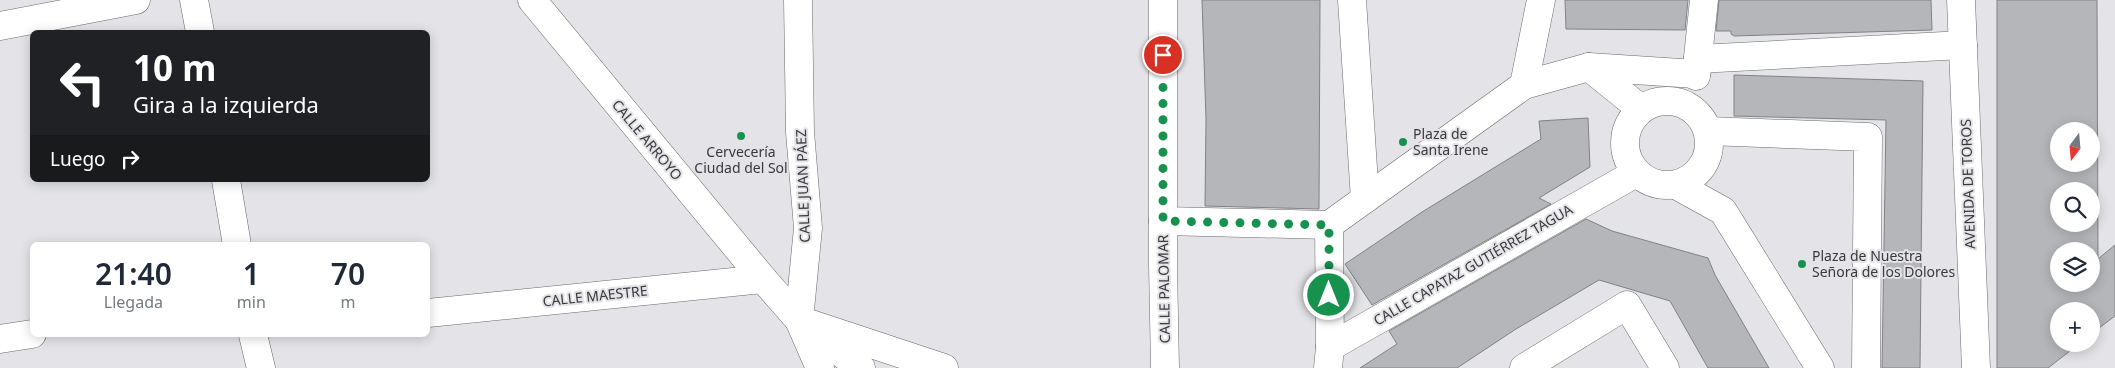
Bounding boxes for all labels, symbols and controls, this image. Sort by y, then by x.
pin [1142,34,1184,76]
icon: arrive [1149,41,1177,69]
text: 10 m [133,44,216,91]
icon: left [50,50,115,115]
text: Gira a la izquierda [133,89,319,119]
street label: CALLE ARROYO [608,95,687,184]
street label: AVENIDA DE TOROS [1956,118,1979,249]
north arrow [2050,122,2100,172]
map controls [2050,122,2100,352]
place label: Plaza de Santa Irene [1413,124,1489,159]
street label: CALLE JUAN PÁEZ [791,129,814,243]
marker: Cervecería Ciudad del Sol [735,130,747,142]
marker: Plaza de Santa Irene [1397,136,1409,148]
place label: Cervecería Ciudad del Sol [694,142,788,177]
icon: right [116,145,144,173]
text: Luego [50,146,106,172]
button: search [2050,182,2100,232]
street label: CALLE CAPATAZ GUTIÉRREZ TAGUA [1370,200,1576,330]
street label: CALLE PALOMAR [1153,234,1174,344]
button: layers [2050,242,2100,292]
place label: Plaza de Nuestra Señora de los Dolores [1812,246,1955,281]
text: 21:40 [95,253,172,294]
text: 1 [243,253,260,294]
text: 70 [331,253,365,294]
marker: Plaza de Nuestra Señora de los Dolores [1796,258,1808,270]
position arrow [1302,268,1354,320]
street label: CALLE MAESTRE [542,281,648,310]
text: Llegada [104,291,163,313]
text: min [237,291,266,313]
text: m [340,291,355,313]
button: + [2050,302,2100,352]

